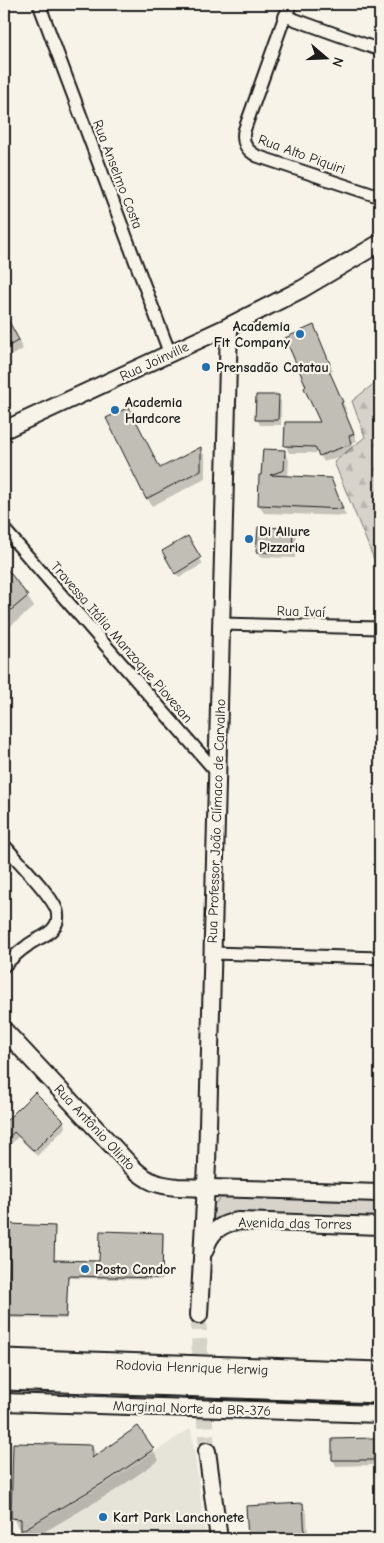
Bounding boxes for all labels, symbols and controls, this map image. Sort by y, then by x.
north arrow [302,32,352,82]
text: N [328,55,347,69]
street label: Rua Anselmo Costa [89,117,146,231]
street label: Rua Alto Piquiri [256,131,348,178]
place label: Academia Fit Company [214,318,291,351]
marker: Academia Fit Company [294,328,306,340]
street label: Rua Joinville [117,338,191,385]
place label: Prensadão Catatau [216,359,329,376]
marker: Prensadão Catatau [200,361,212,373]
place label: Academia Hardcore [125,394,182,427]
marker: Academia Hardcore [109,404,121,416]
place label: Di Allure Pizzaria [259,523,310,556]
marker: Di Allure Pizzaria [243,533,255,545]
street label: Travessa Itália Manzoque Piovesan [47,558,196,726]
street label: Rua Ivaí [276,602,327,621]
street label: Rua Professor João Clímaco de Carvalho [204,698,229,944]
street label: Rua Antônio Olinto [50,1081,139,1174]
street label: Avenida das Torres [238,1214,352,1233]
place label: Posto Condor [95,1261,176,1278]
marker: Posto Condor [79,1263,91,1275]
street label: Rodovia Henrique Herwig [115,1356,268,1379]
street label: Marginal Norte da BR-376 [113,1397,271,1420]
place label: Kart Park Lanchonete [113,1509,244,1526]
marker: Kart Park Lanchonete [97,1511,109,1523]

